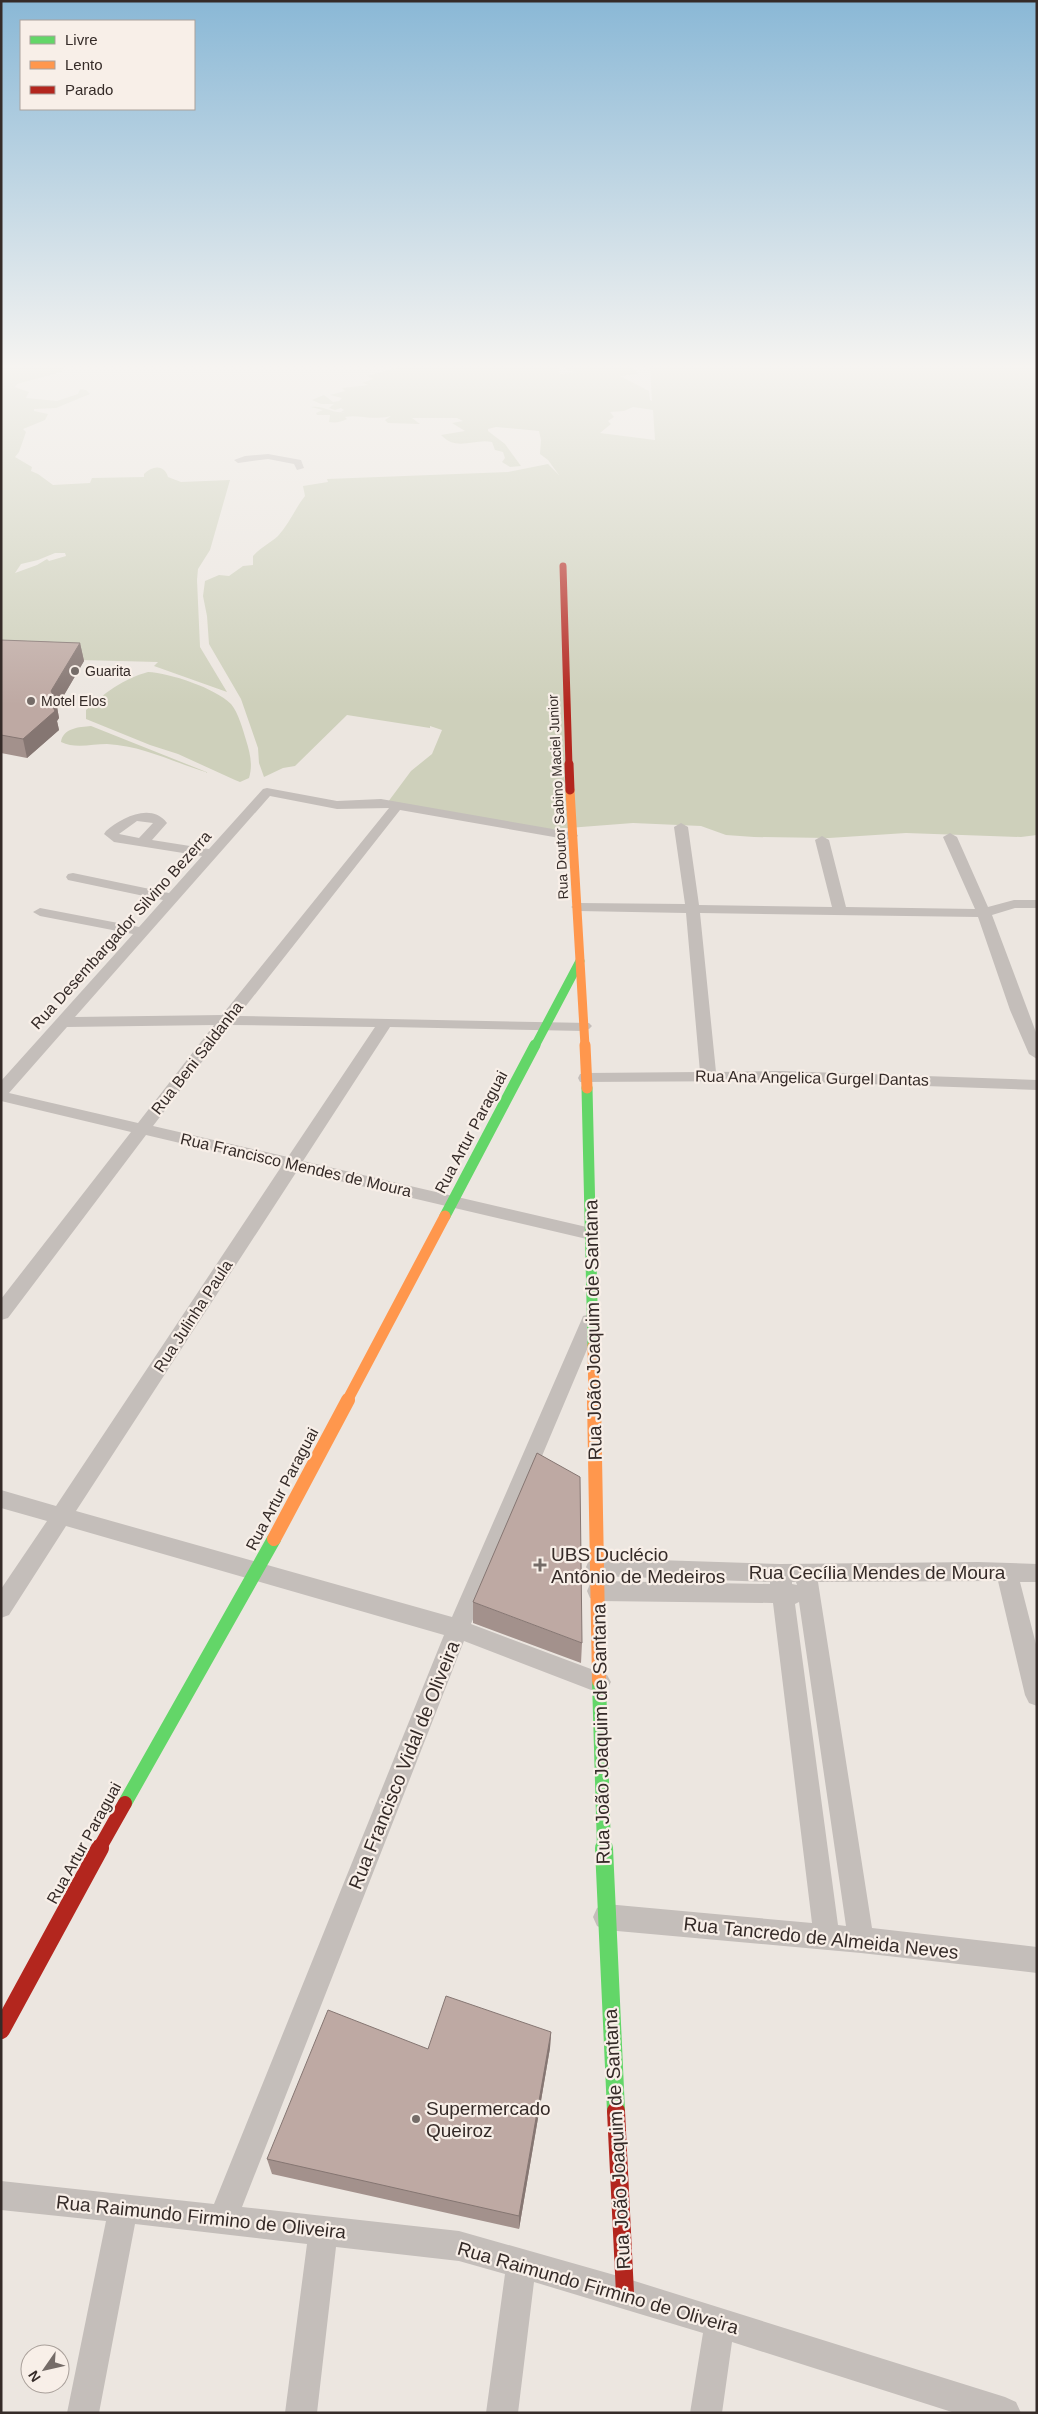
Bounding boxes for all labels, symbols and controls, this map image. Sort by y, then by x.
legend [20,20,195,110]
text: Livre [65,31,98,48]
text: Lento [65,56,103,73]
text: Parado [65,81,113,98]
place label: Guarita [85,663,131,679]
marker: Guarita [69,665,81,677]
place label: Motel Elos [41,693,106,709]
street label: Rua Doutor Sabino Maciel Junior [545,694,571,900]
marker: Motel Elos [25,695,37,707]
street label: Rua Desembargador Silvino Bezerra [28,827,215,1033]
street label: Rua Beni Saldanha [148,998,246,1118]
street label: Rua Ana Angelica Gurgel Dantas [695,1067,929,1089]
street label: Rua Artur Paraguai [432,1068,510,1196]
street label: Rua Francisco Mendes de Moura [179,1130,413,1200]
street label: Rua João Joaquim de Santana [580,1199,606,1461]
street label: Rua Julinha Paula [151,1257,236,1375]
street label: Rua Artur Paraguai [243,1425,321,1553]
place label: UBS Duclécio Antônio de Medeiros [551,1544,725,1587]
marker: UBS Duclécio Antônio de Medeiros [533,1558,547,1572]
street label: Rua Cecília Mendes de Moura [749,1562,1006,1583]
street label: Rua João Joaquim de Santana [588,1603,614,1865]
street label: Rua Francisco Vidal de Oliveira [344,1637,464,1892]
street label: Rua Artur Paraguai [44,1779,124,1907]
street label: Rua Tancredo de Almeida Neves [682,1913,960,1963]
street label: Rua João Joaquim de Santana [600,2008,634,2270]
place label: Supermercado Queiroz [426,2098,551,2141]
marker: Supermercado Queiroz [410,2113,422,2125]
street label: Rua Raimundo Firmino de Oliveira [55,2191,347,2243]
street label: Rua Raimundo Firmino de Oliveira [455,2238,741,2338]
north arrow [20,2344,70,2394]
text: N [25,2368,44,2385]

